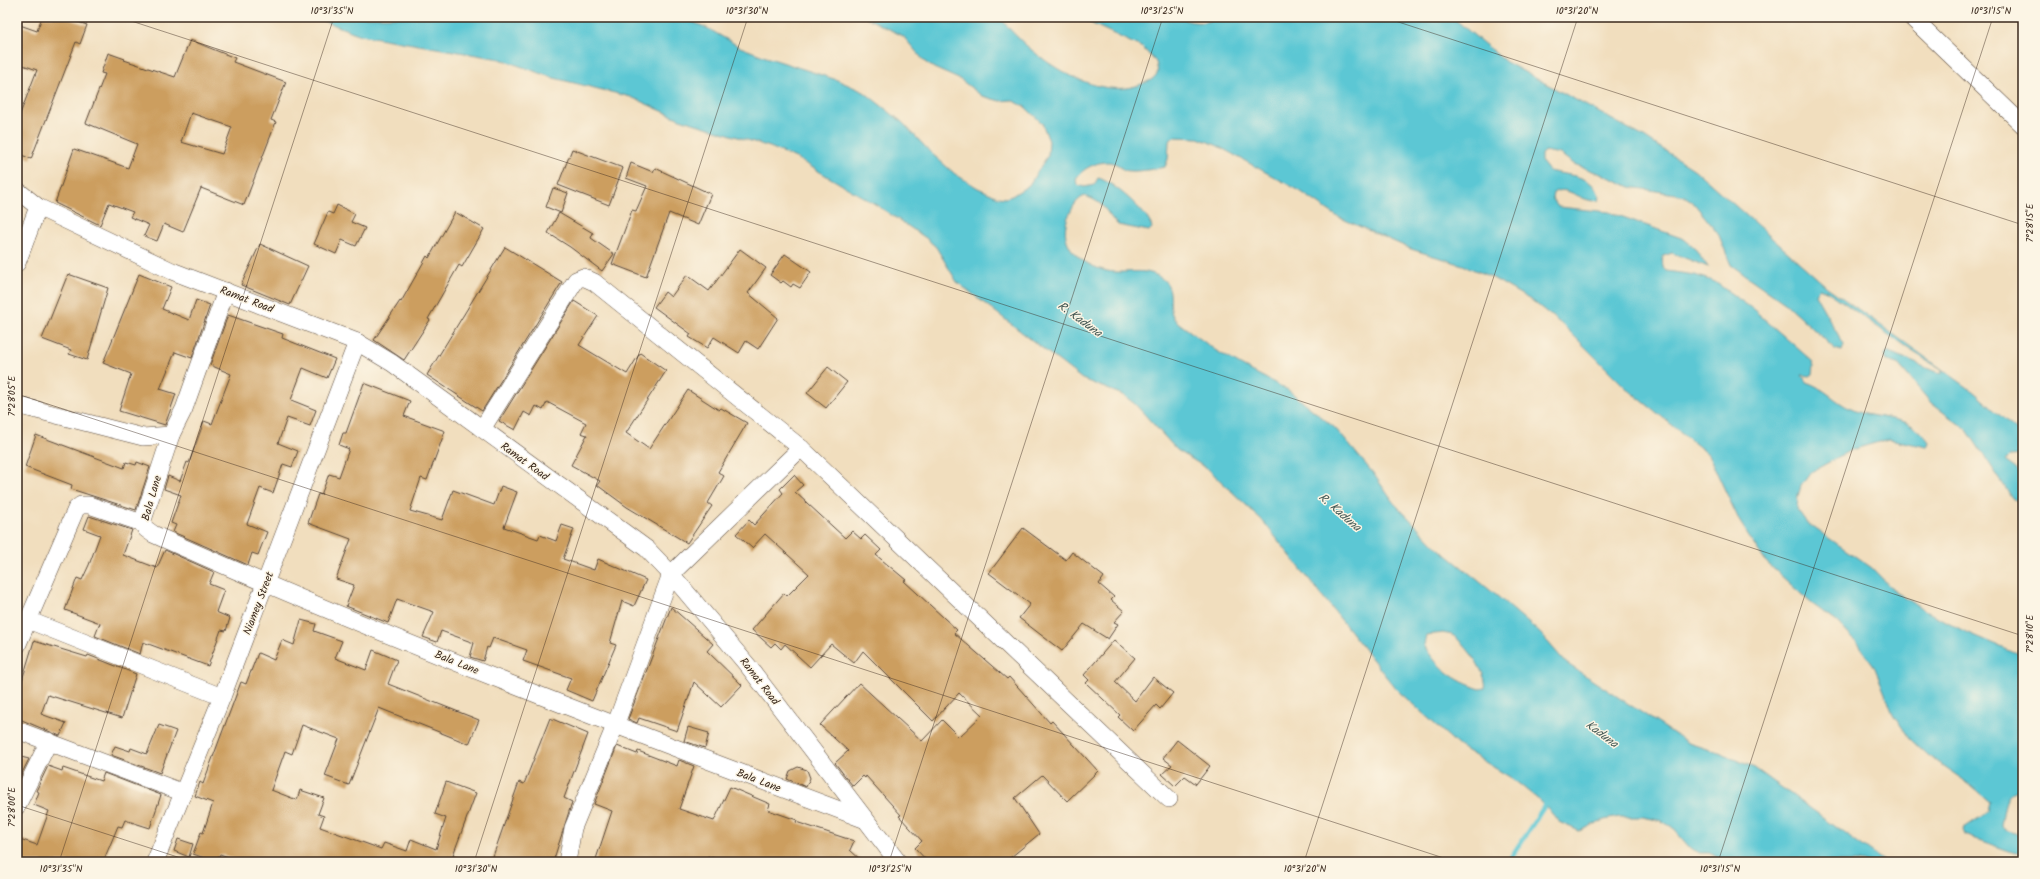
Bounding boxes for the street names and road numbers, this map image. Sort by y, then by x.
street label: Ramat Road [217,281,277,319]
street label: Ramat Road [496,438,553,486]
street label: Bala Lane [137,473,167,523]
street label: Niamey Street [239,568,279,638]
street label: Bala Lane [432,646,482,680]
street label: Ramat Road [735,654,784,710]
street label: Bala Lane [734,764,784,798]

